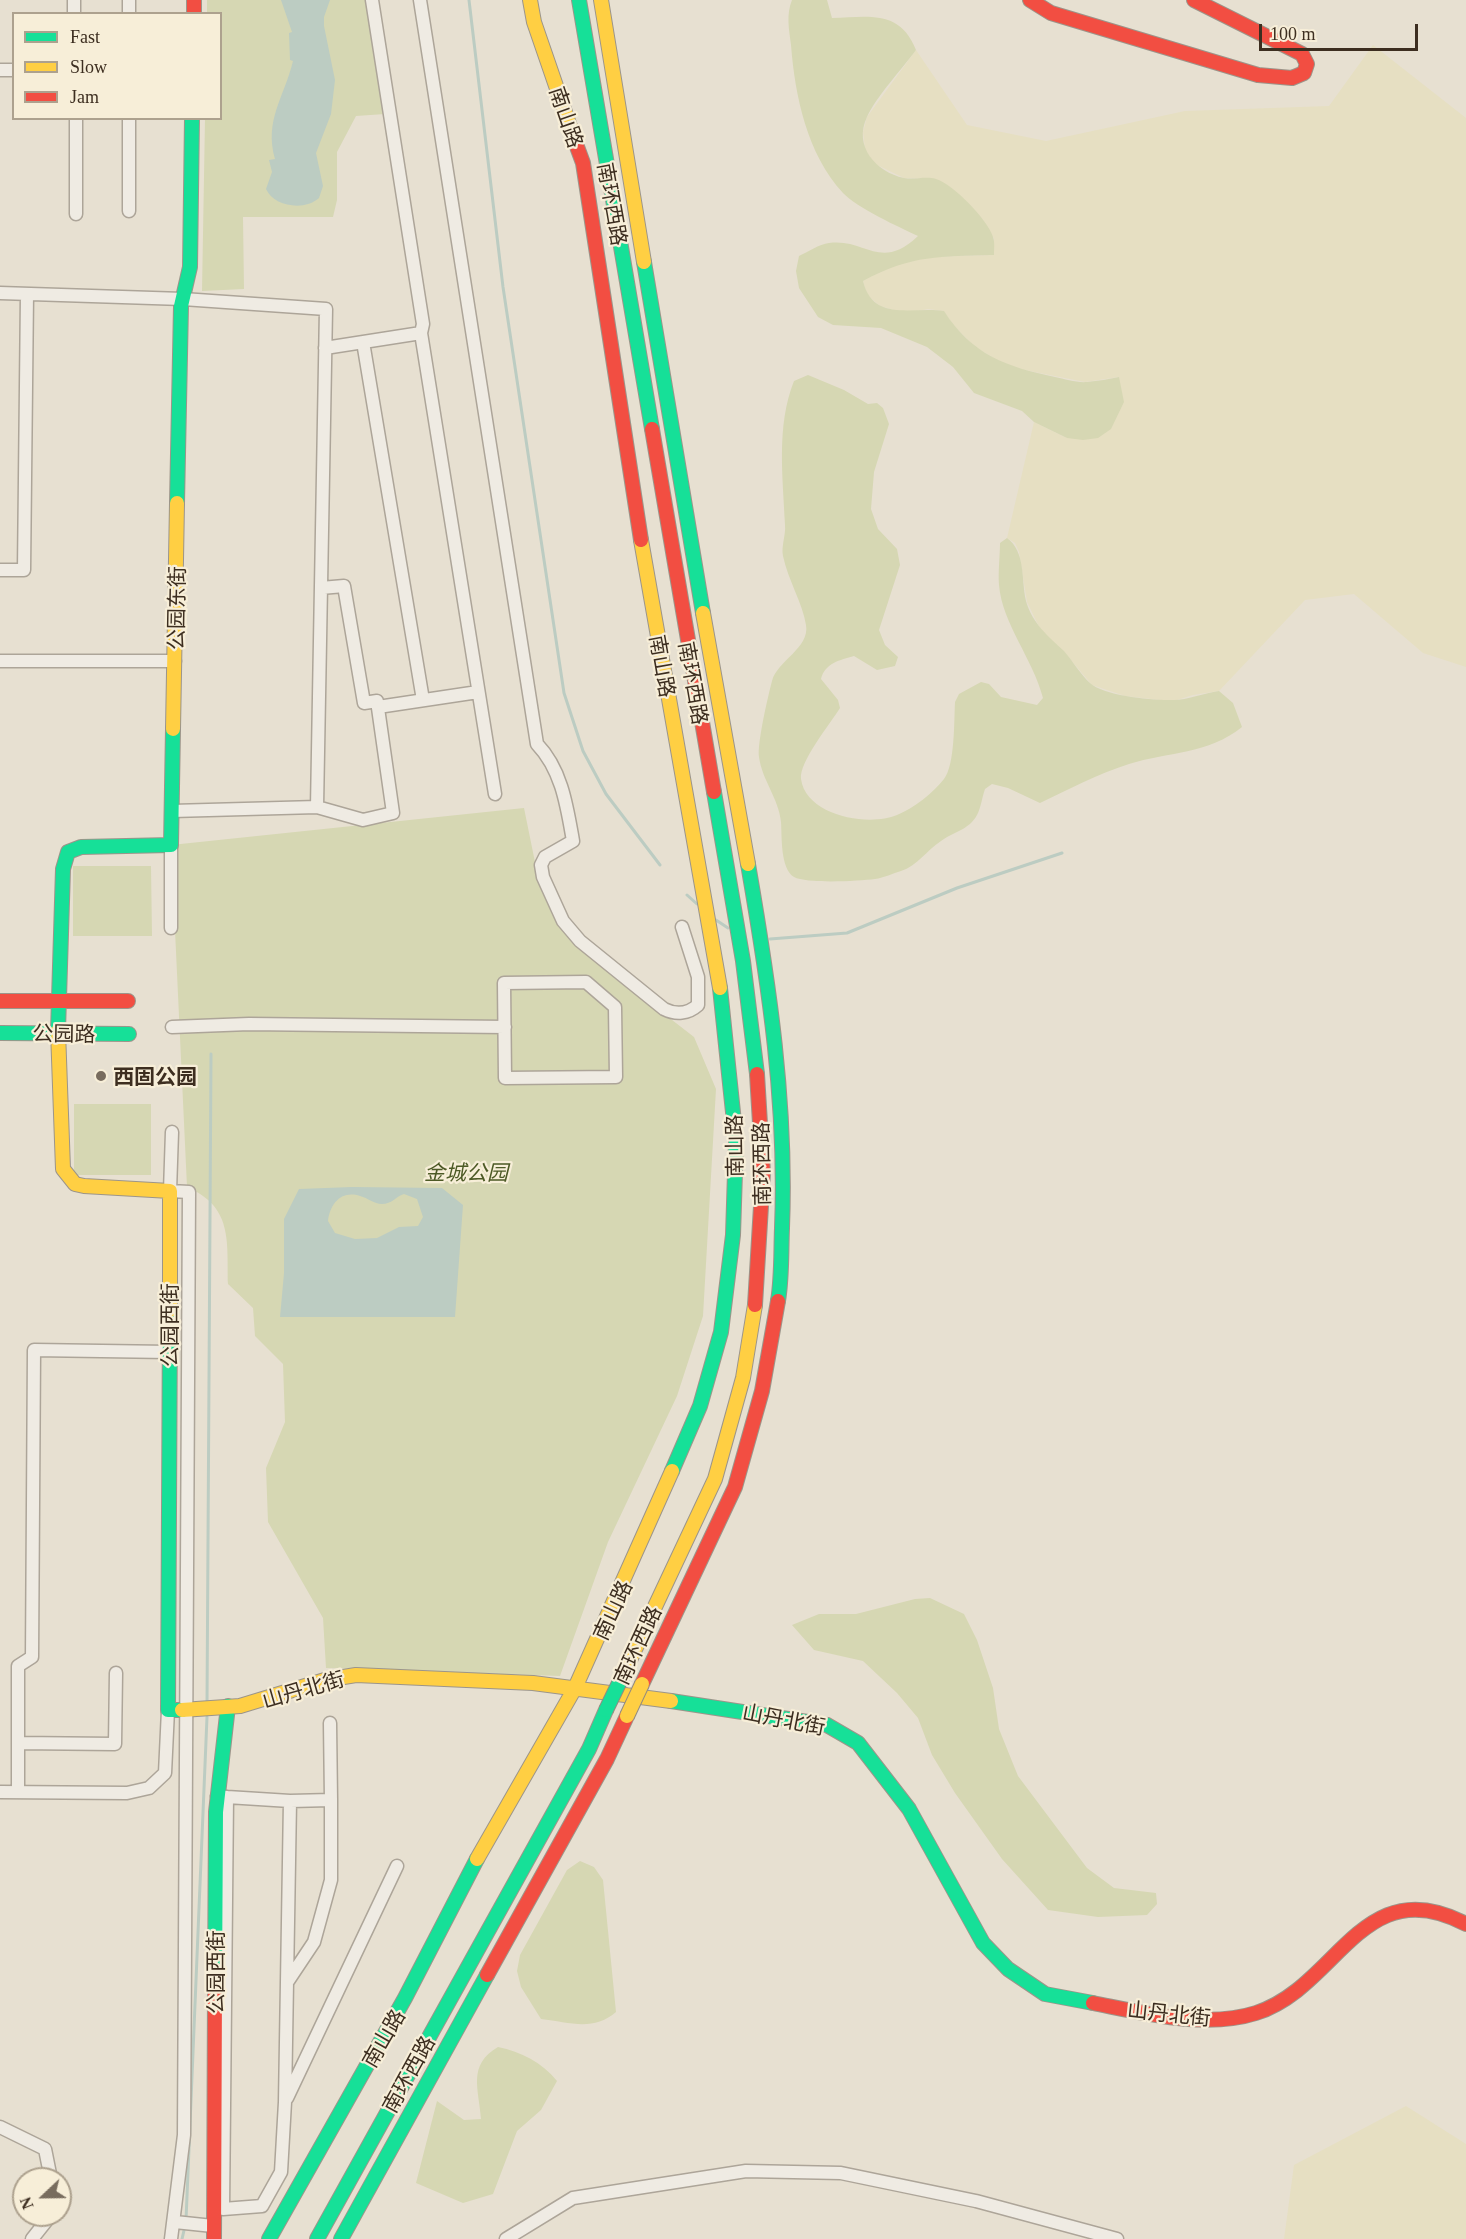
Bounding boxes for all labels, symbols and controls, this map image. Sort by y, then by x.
legend [12,12,222,120]
scale bar [1262,12,1421,50]
text: 100 m [1270,24,1316,44]
text: Fast [70,27,100,47]
text: Slow [70,57,107,77]
street label: 南山路 [545,83,589,151]
text: Jam [70,87,99,107]
street label: 南环西路 [593,160,633,248]
street label: 公园东街 [163,566,189,650]
street label: 南山路 [645,633,681,699]
street label: 南环西路 [674,639,714,727]
street label: 公园路 [32,1020,96,1046]
place label: 西固公园 [113,1063,197,1089]
marker: 西固公园 [94,1069,108,1083]
street label: 南山路 [721,1114,747,1178]
street label: 南环西路 [748,1122,774,1206]
park label: 金城公园 [424,1159,508,1185]
street label: 公园西街 [156,1283,182,1367]
street label: 南山路 [587,1576,637,1644]
street label: 南环西路 [608,1602,666,1688]
street label: 山丹北街 [259,1665,347,1713]
street label: 山丹北街 [740,1699,828,1739]
street label: 公园西街 [202,1930,228,2014]
street label: 山丹北街 [1126,1996,1212,2030]
street label: 南山路 [356,2004,410,2072]
street label: 南环西路 [377,2031,439,2117]
north arrow [12,2167,72,2227]
text: N [17,2195,37,2212]

